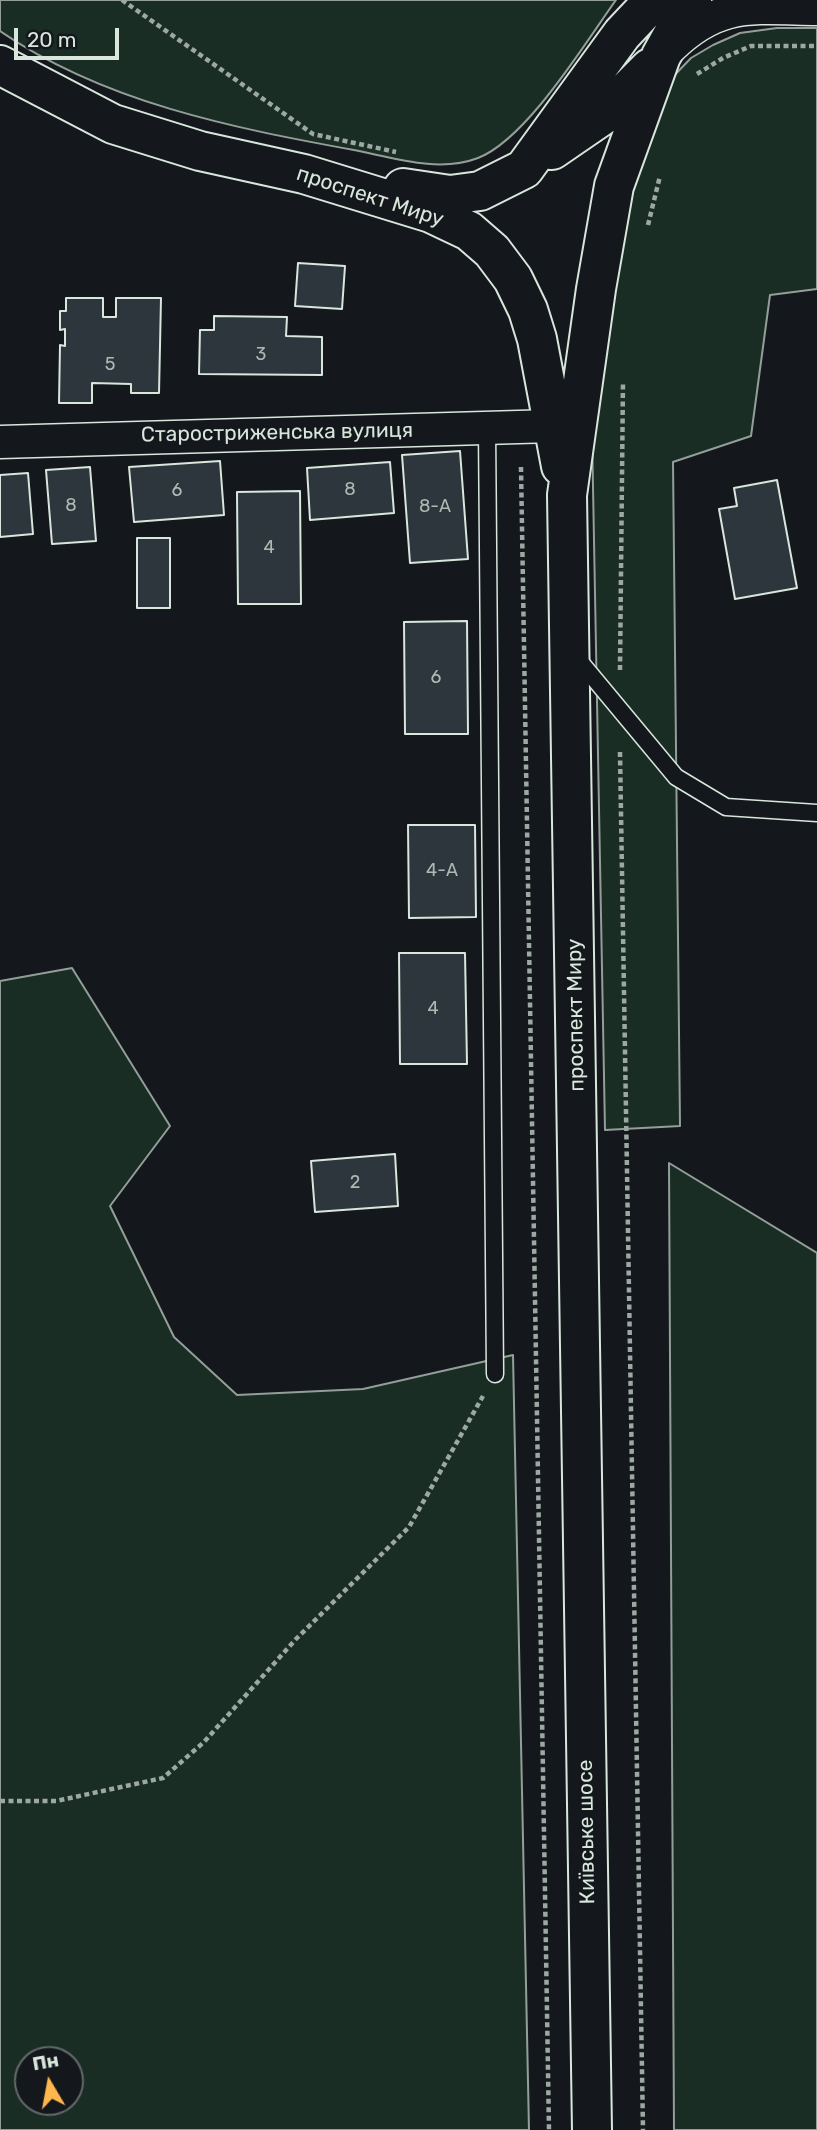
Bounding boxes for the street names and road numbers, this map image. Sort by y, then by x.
street label: проспект Миру [293,161,447,233]
street label: Старостриженська вулиця [141,418,413,448]
street label: проспект Миру [562,938,590,1092]
street label: Київське шосе [573,1759,601,1905]

